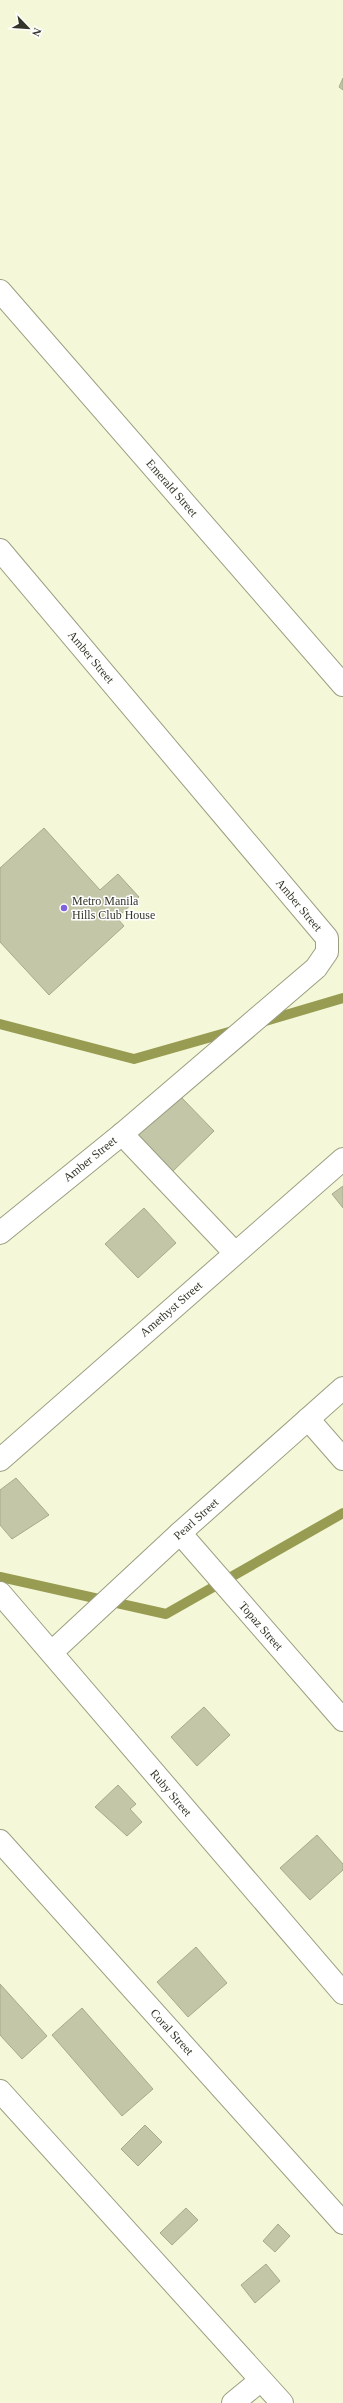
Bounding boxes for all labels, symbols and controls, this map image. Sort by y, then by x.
north arrow [8,8,48,48]
text: N [30,26,44,38]
street label: Emerald Street [143,456,201,520]
street label: Amber Street [65,628,117,687]
street label: Amber Street [273,876,325,935]
place label: Metro Manila Hills Club House [72,894,155,922]
marker: Metro Manila Hills Club House [59,903,69,913]
street label: Amber Street [61,1133,120,1185]
street label: Amethyst Street [137,1278,205,1340]
street label: Pearl Street [171,1495,222,1543]
street label: Topaz Street [236,1599,286,1654]
street label: Ruby Street [147,1767,195,1820]
street label: Coral Street [148,2006,197,2059]

